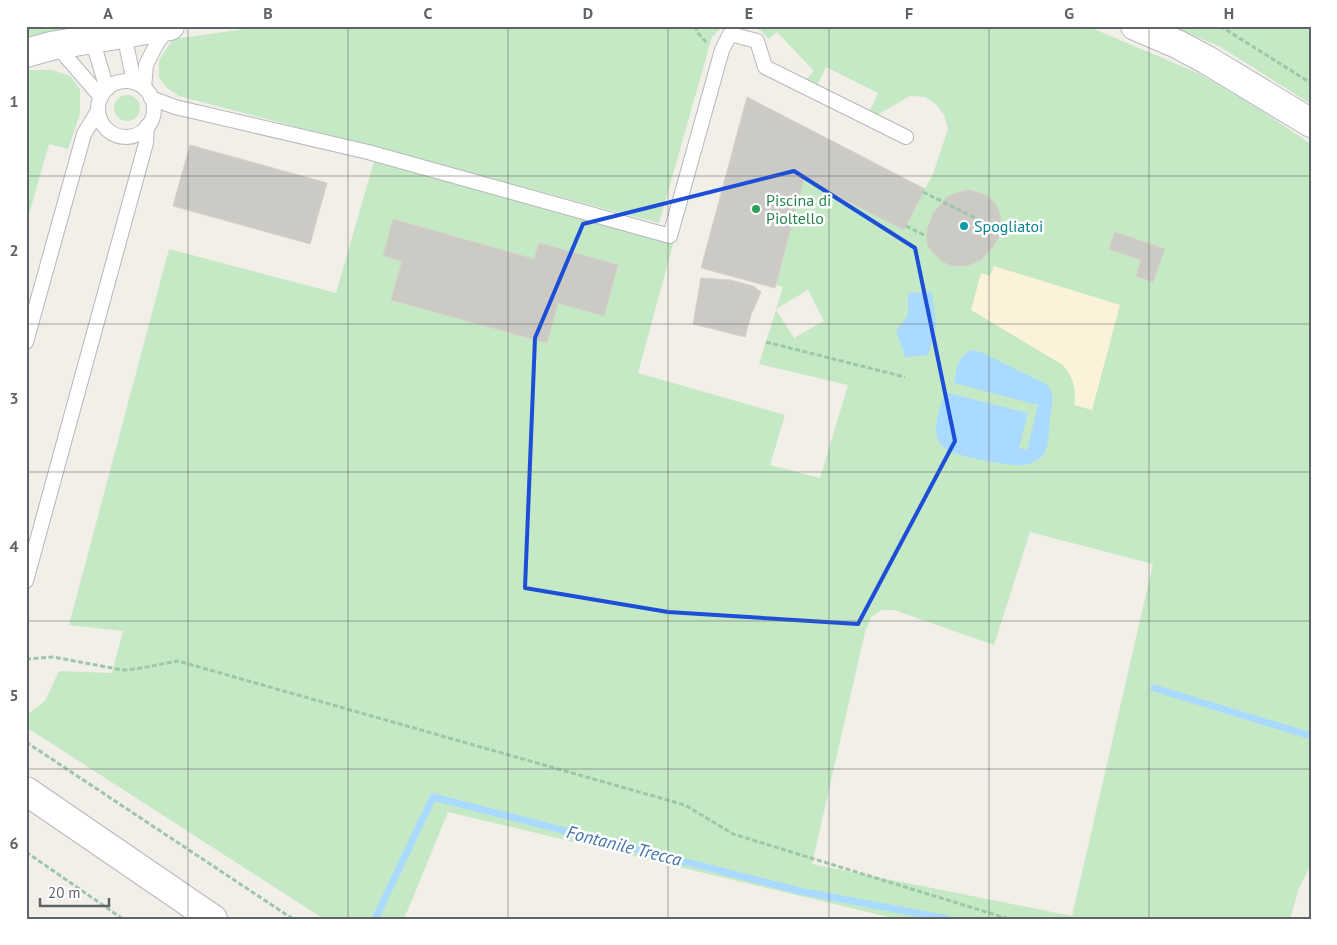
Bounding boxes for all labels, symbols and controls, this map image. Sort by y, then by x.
text: A [103,3,113,23]
text: B [263,3,273,23]
text: C [424,3,433,23]
text: D [583,3,593,23]
text: E [745,3,753,23]
text: F [905,3,913,23]
text: G [1064,3,1074,23]
text: H [1224,3,1234,23]
text: 1 [9,91,19,111]
place label: Piscina di Pioltello [766,190,831,228]
marker: Piscina di Pioltello [750,203,762,215]
place label: Spogliatoi [974,216,1043,236]
marker: Spogliatoi [958,220,970,232]
text: 2 [9,240,19,260]
text: 3 [9,388,19,408]
text: 4 [9,536,19,556]
text: 5 [9,685,19,705]
water label: Fontanile Trecca [564,820,684,871]
text: 6 [9,833,19,853]
scale bar [40,875,109,907]
text: 20 m [48,883,81,902]

